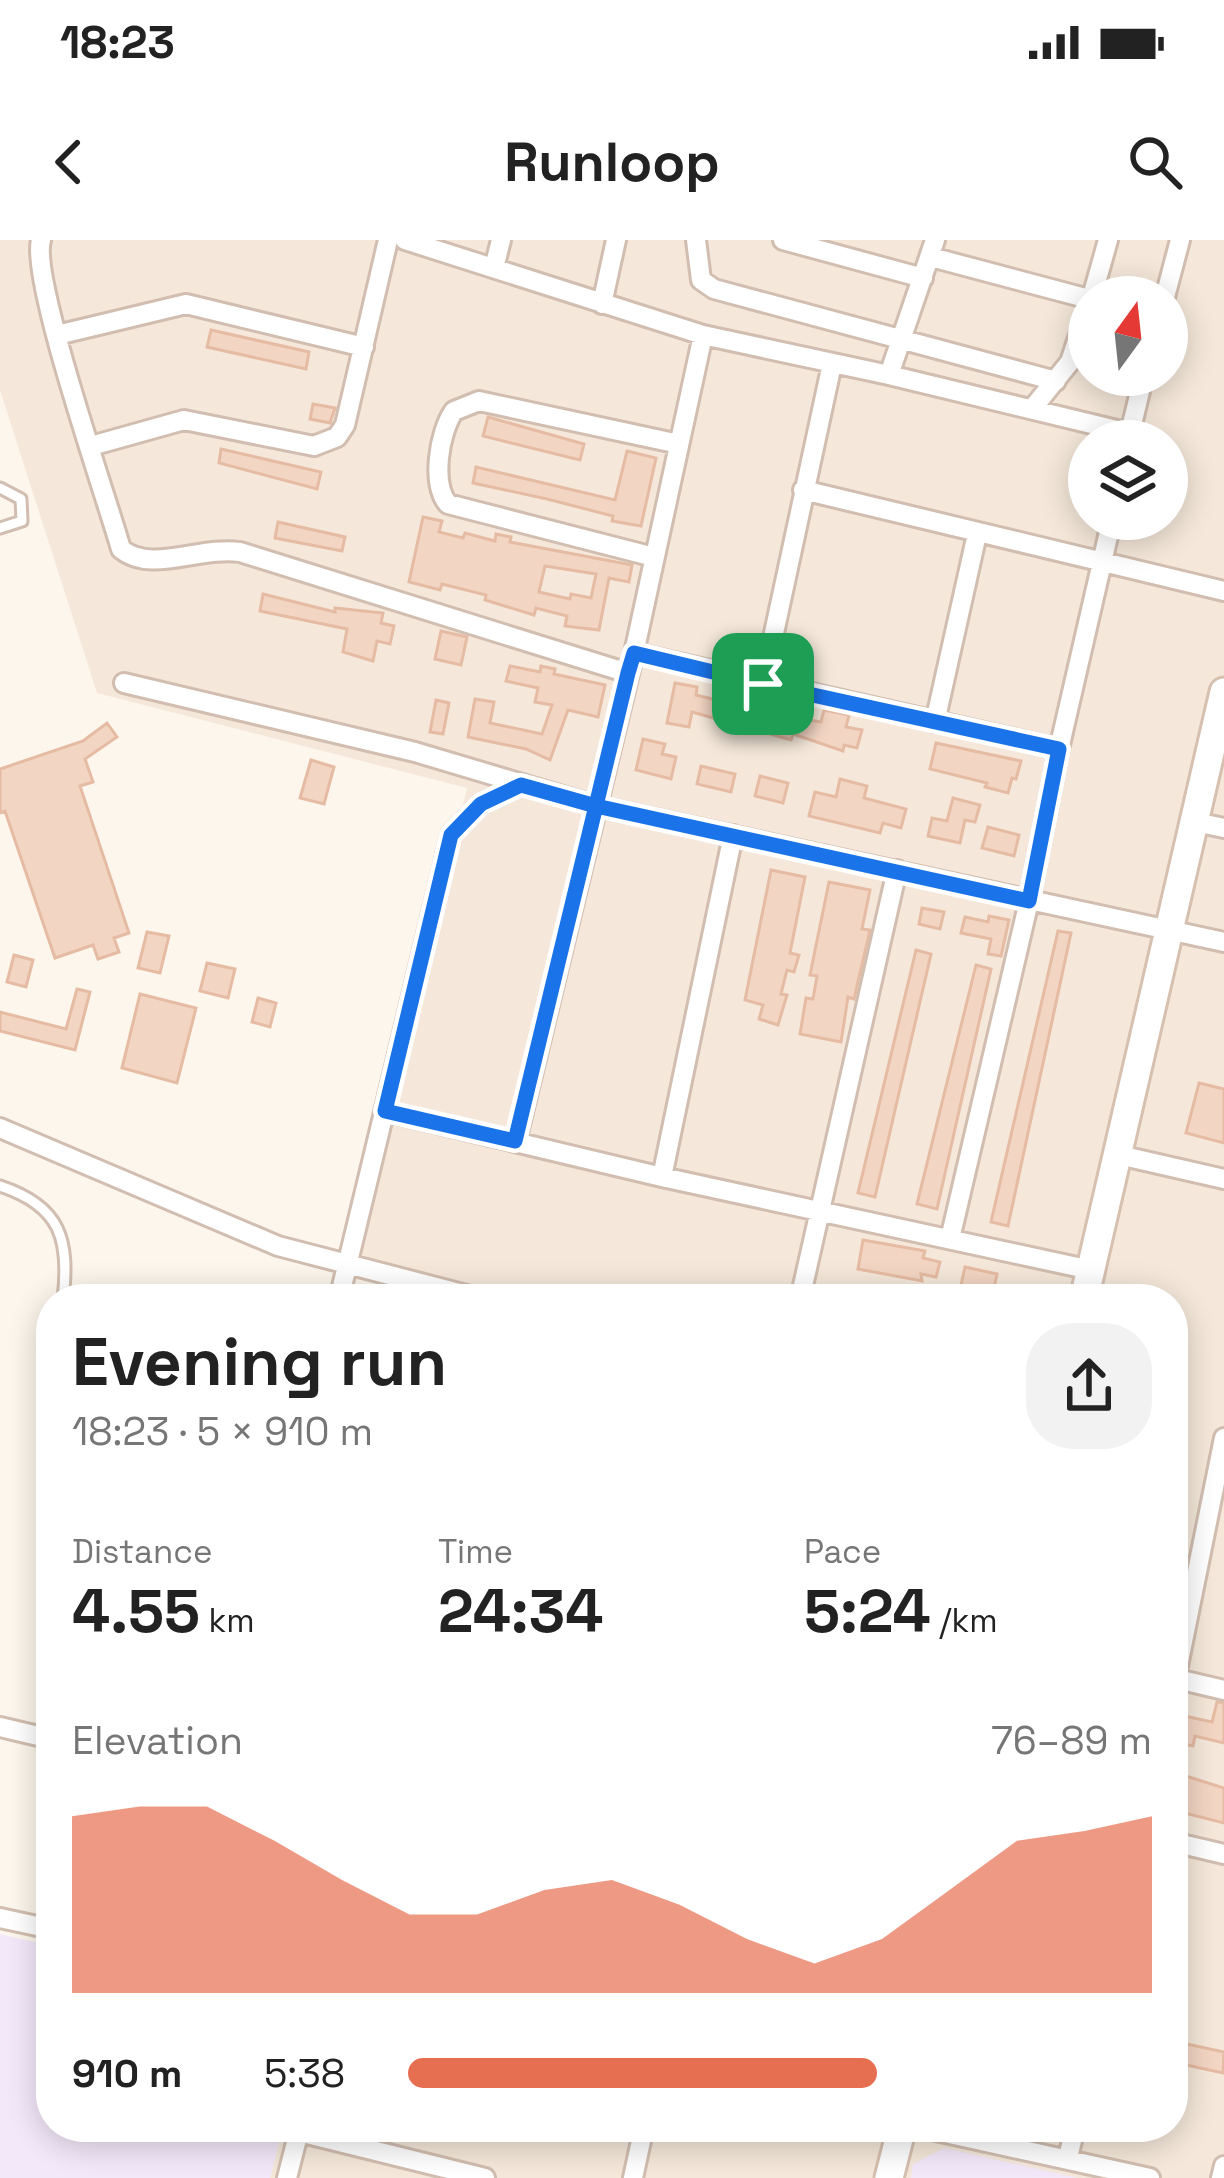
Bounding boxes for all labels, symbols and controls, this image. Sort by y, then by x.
text: 18:23 [60,14,175,71]
text: Runloop [504,128,720,197]
icon: back [36,129,102,195]
icon: search [1122,129,1188,195]
north arrow [1068,276,1188,396]
map controls [1068,276,1188,540]
button: layers [1068,420,1188,540]
pin [712,633,814,735]
icon: arrive [730,651,796,717]
text: Evening run [72,1320,447,1404]
button: share [1026,1323,1152,1449]
text: 18:23 · 5 × 910 m [72,1407,373,1456]
text: Distance [72,1531,213,1573]
text: Time [438,1531,513,1573]
text: Pace [804,1531,881,1573]
text: 4.55 [72,1573,200,1650]
text: 24:34 [438,1573,603,1650]
text: 5:24 [804,1573,931,1650]
text: km [200,1600,255,1642]
text: /km [931,1600,998,1642]
text: Elevation [72,1716,243,1765]
text: 76–89 m [991,1716,1152,1765]
text: 910 m [72,2049,182,2098]
text: 5:38 [264,2049,345,2098]

